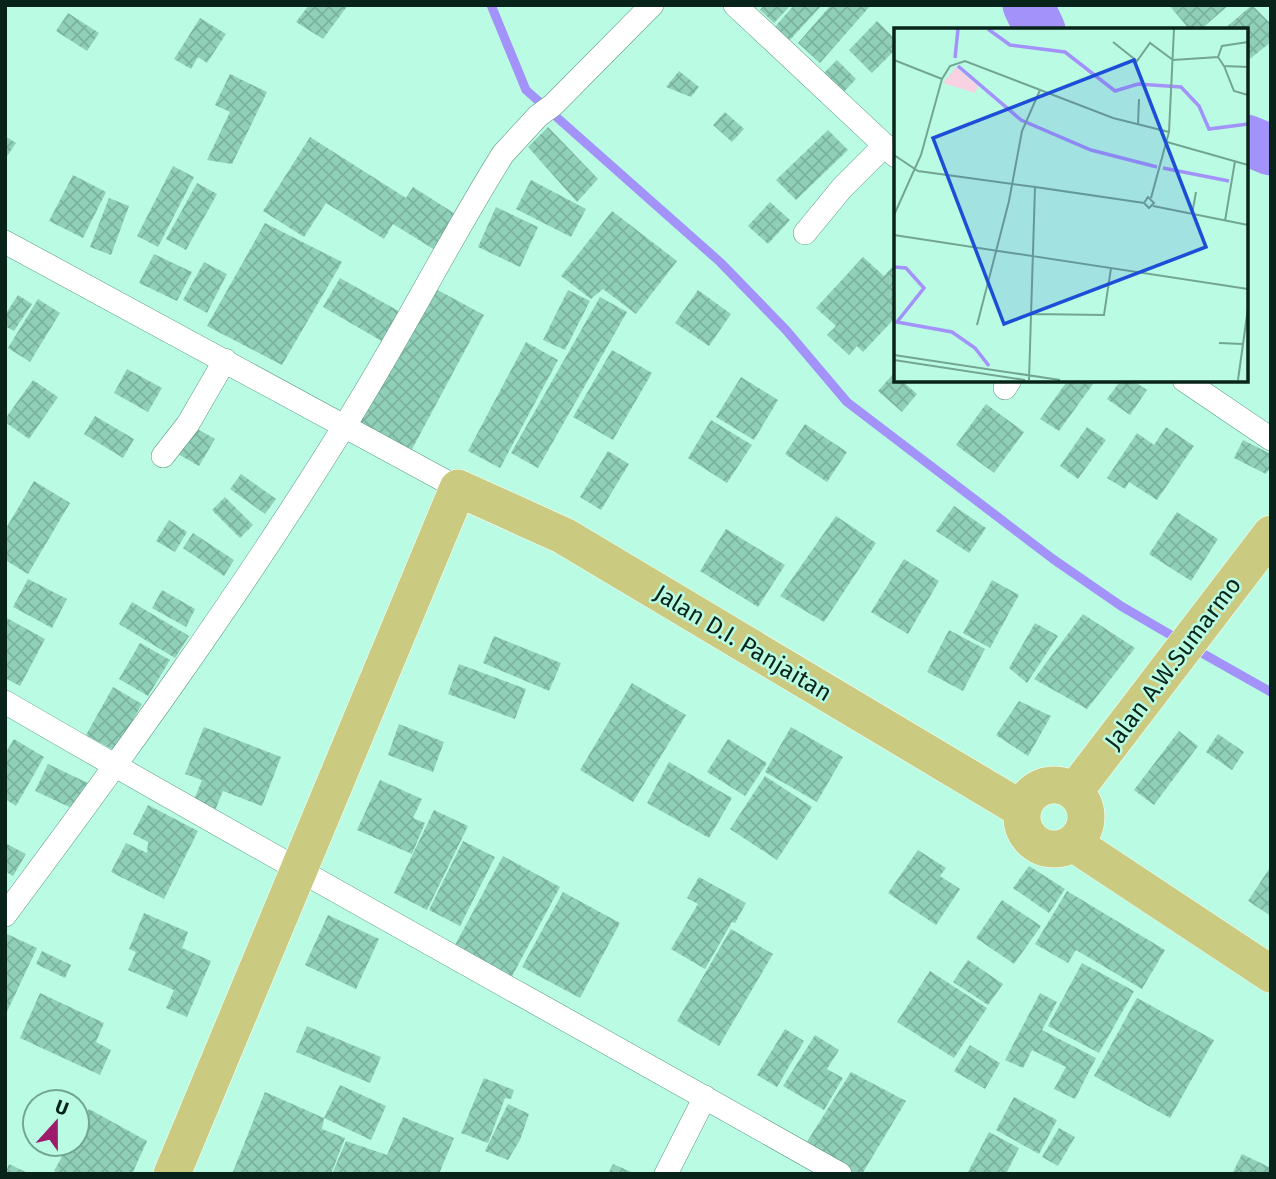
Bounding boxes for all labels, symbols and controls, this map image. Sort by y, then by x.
inset map [894,28,1248,382]
street label: Jalan A.W.Sumarmo [1099,571,1247,755]
street label: Jalan D.I. Panjaitan [649,579,837,707]
north arrow [21,1088,91,1158]
text: U [52,1095,72,1121]

